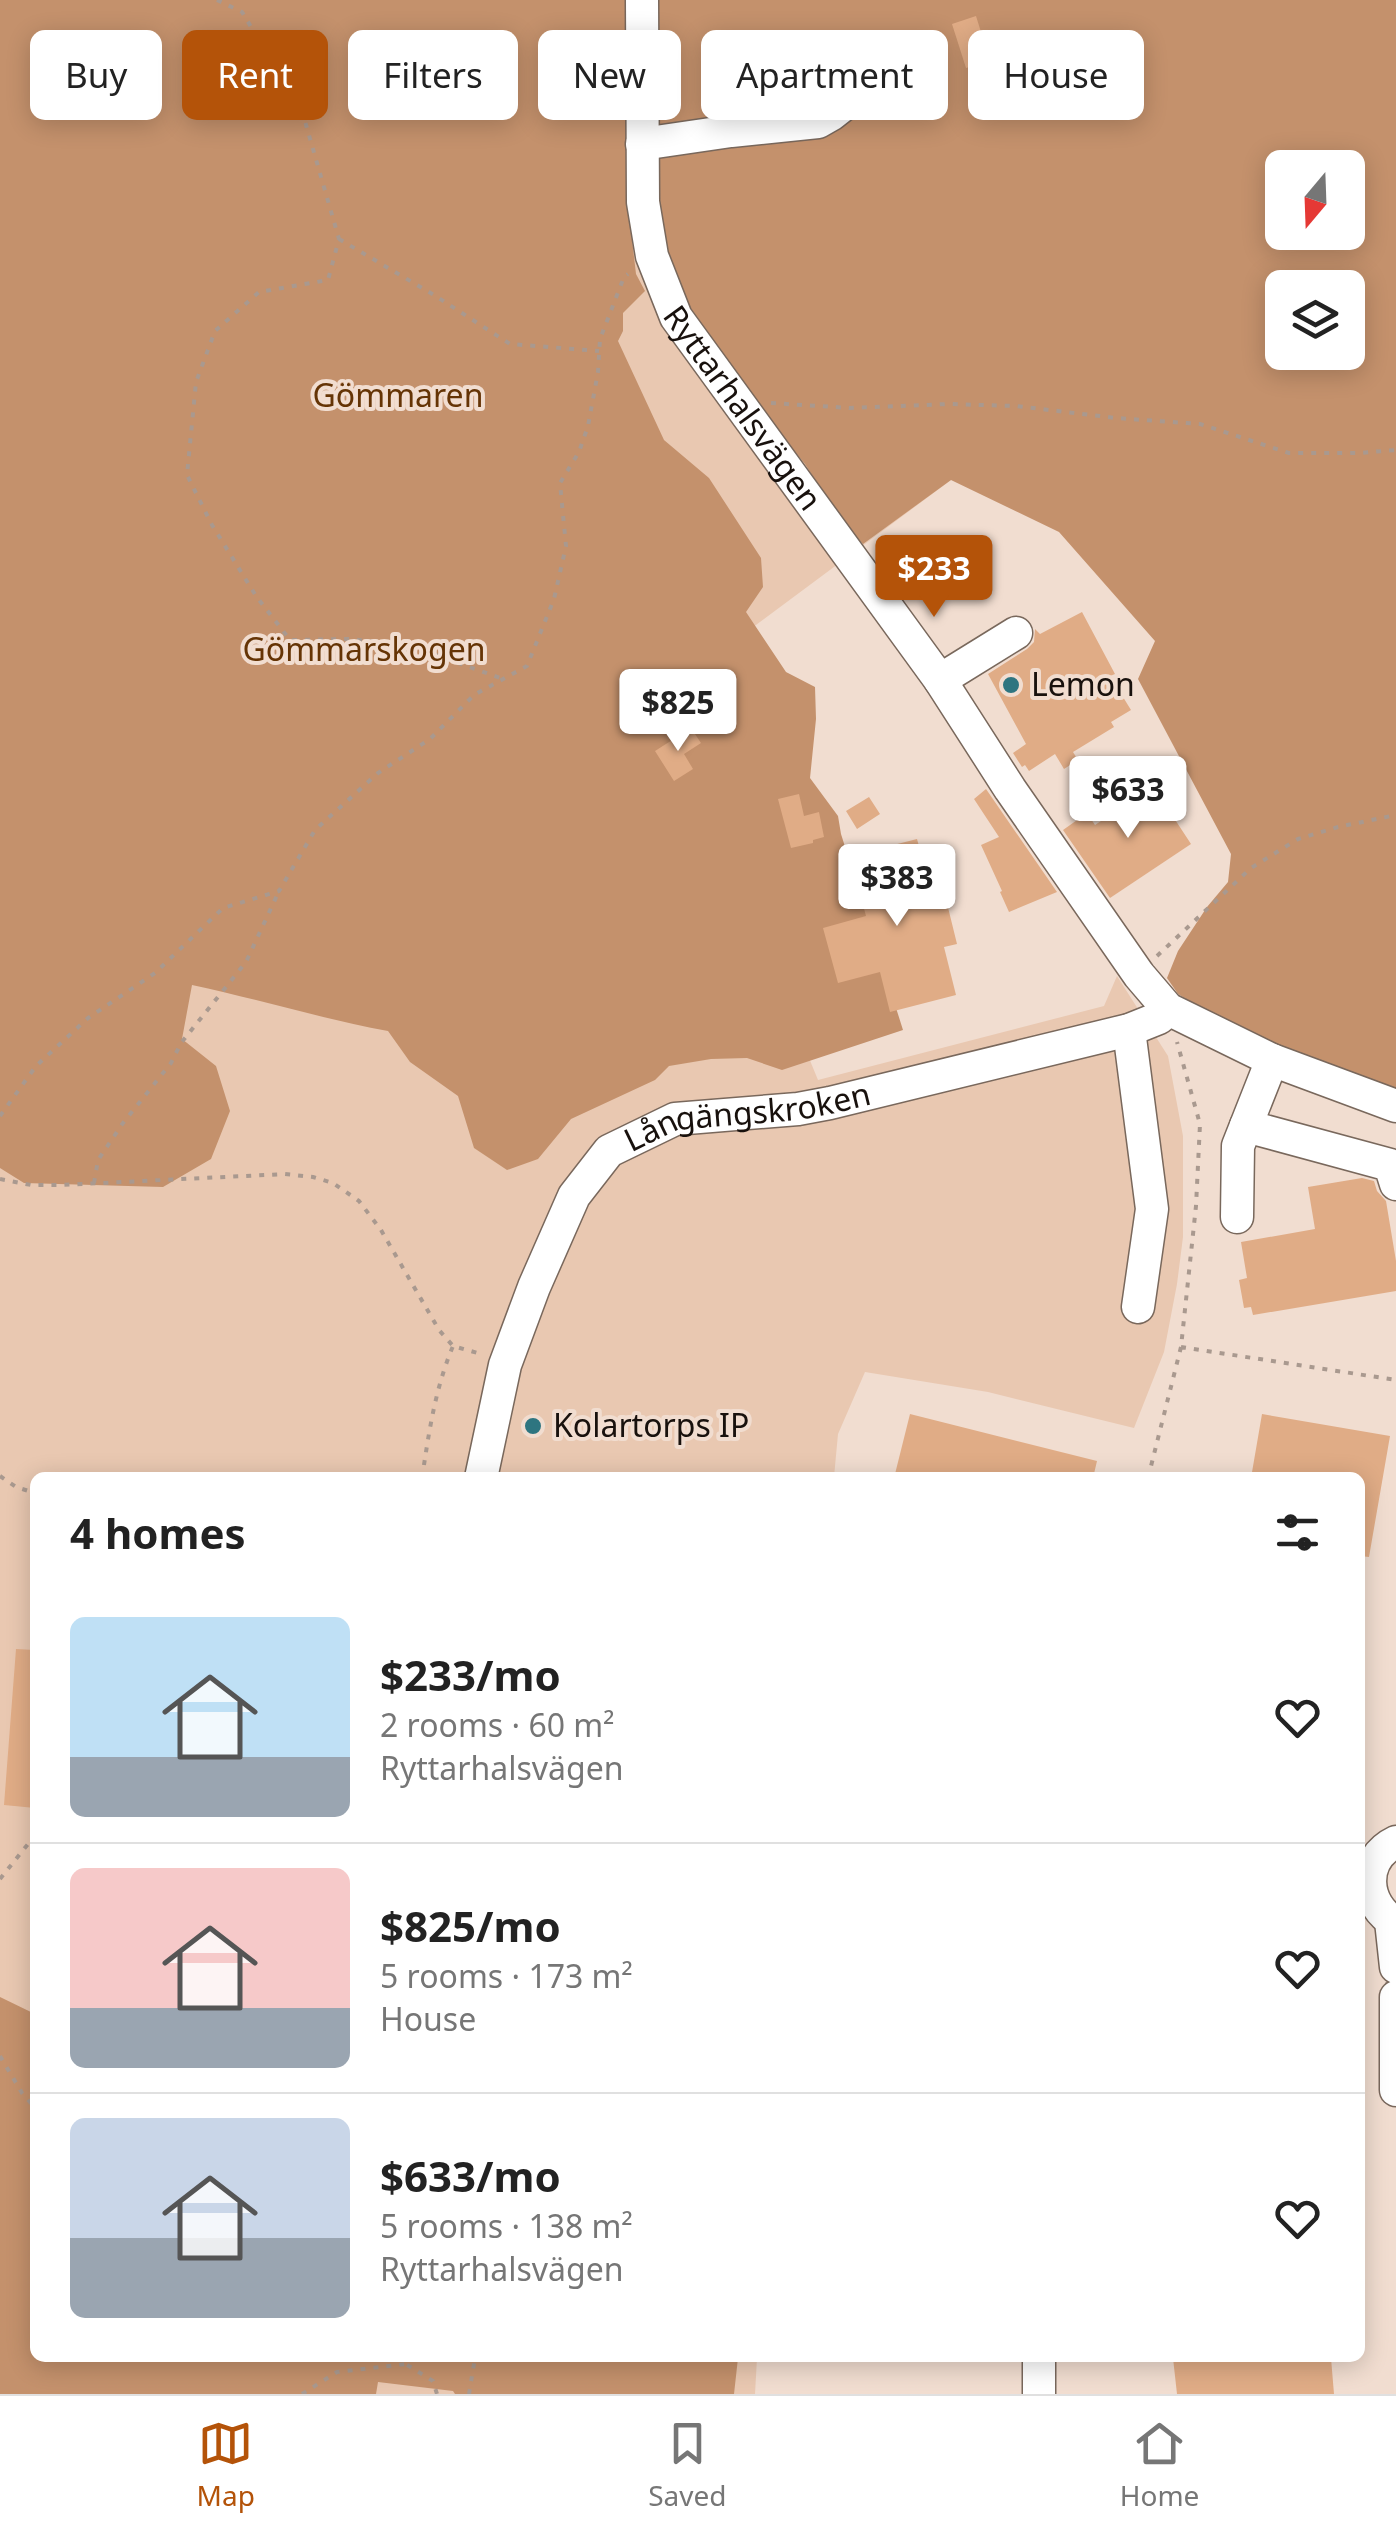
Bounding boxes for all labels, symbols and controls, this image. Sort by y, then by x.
chip: Buy [30,30,162,120]
chip: Rent [182,30,328,120]
chip: Filters [348,30,518,120]
chip: New [538,30,681,120]
chip: Apartment [701,30,948,120]
chip: House [968,30,1144,120]
north arrow [1265,150,1365,250]
map controls [1265,150,1365,370]
button: layers [1265,270,1365,370]
street label: Ryttarhalsvägen [654,296,833,518]
park label: Gömmaren [313,373,483,416]
pin: $233 [875,535,993,620]
text: $233 [897,546,971,589]
park label: Gömmarskogen [243,627,485,670]
place label: Lemon [1031,662,1135,705]
pin: $825 [619,669,737,754]
marker: Lemon [1000,674,1022,696]
text: $825 [641,680,715,723]
pin: $633 [1069,756,1187,841]
text: $633 [1091,767,1165,810]
pin: $383 [838,844,956,929]
text: $383 [860,855,934,898]
street label: Långängskroken [616,1071,875,1161]
place label: Kolartorps IP [553,1403,749,1446]
marker: Kolartorps IP [522,1415,544,1437]
text: 4 homes [70,1504,246,1561]
icon: filters [1270,1505,1325,1560]
text: $233/mo [380,1646,561,1703]
icon: home [150,1657,270,1777]
icon: heart [1270,1690,1325,1745]
text: 2 rooms · 60 m² [380,1703,614,1746]
text: Ryttarhalsvägen [380,1746,624,1789]
text: $825/mo [380,1897,561,1954]
icon: home [150,1908,270,2028]
icon: heart [1270,1941,1325,1996]
text: 5 rooms · 173 m² [380,1954,633,1997]
text: House [380,1997,476,2040]
text: $633/mo [380,2147,561,2204]
icon: home [150,2158,270,2278]
icon: heart [1270,2191,1325,2246]
text: 5 rooms · 138 m² [380,2204,633,2247]
text: Ryttarhalsvägen [380,2247,624,2290]
tab: Map [197,2416,255,2514]
tab: Saved [648,2416,726,2514]
tab: Home [1120,2416,1199,2514]

